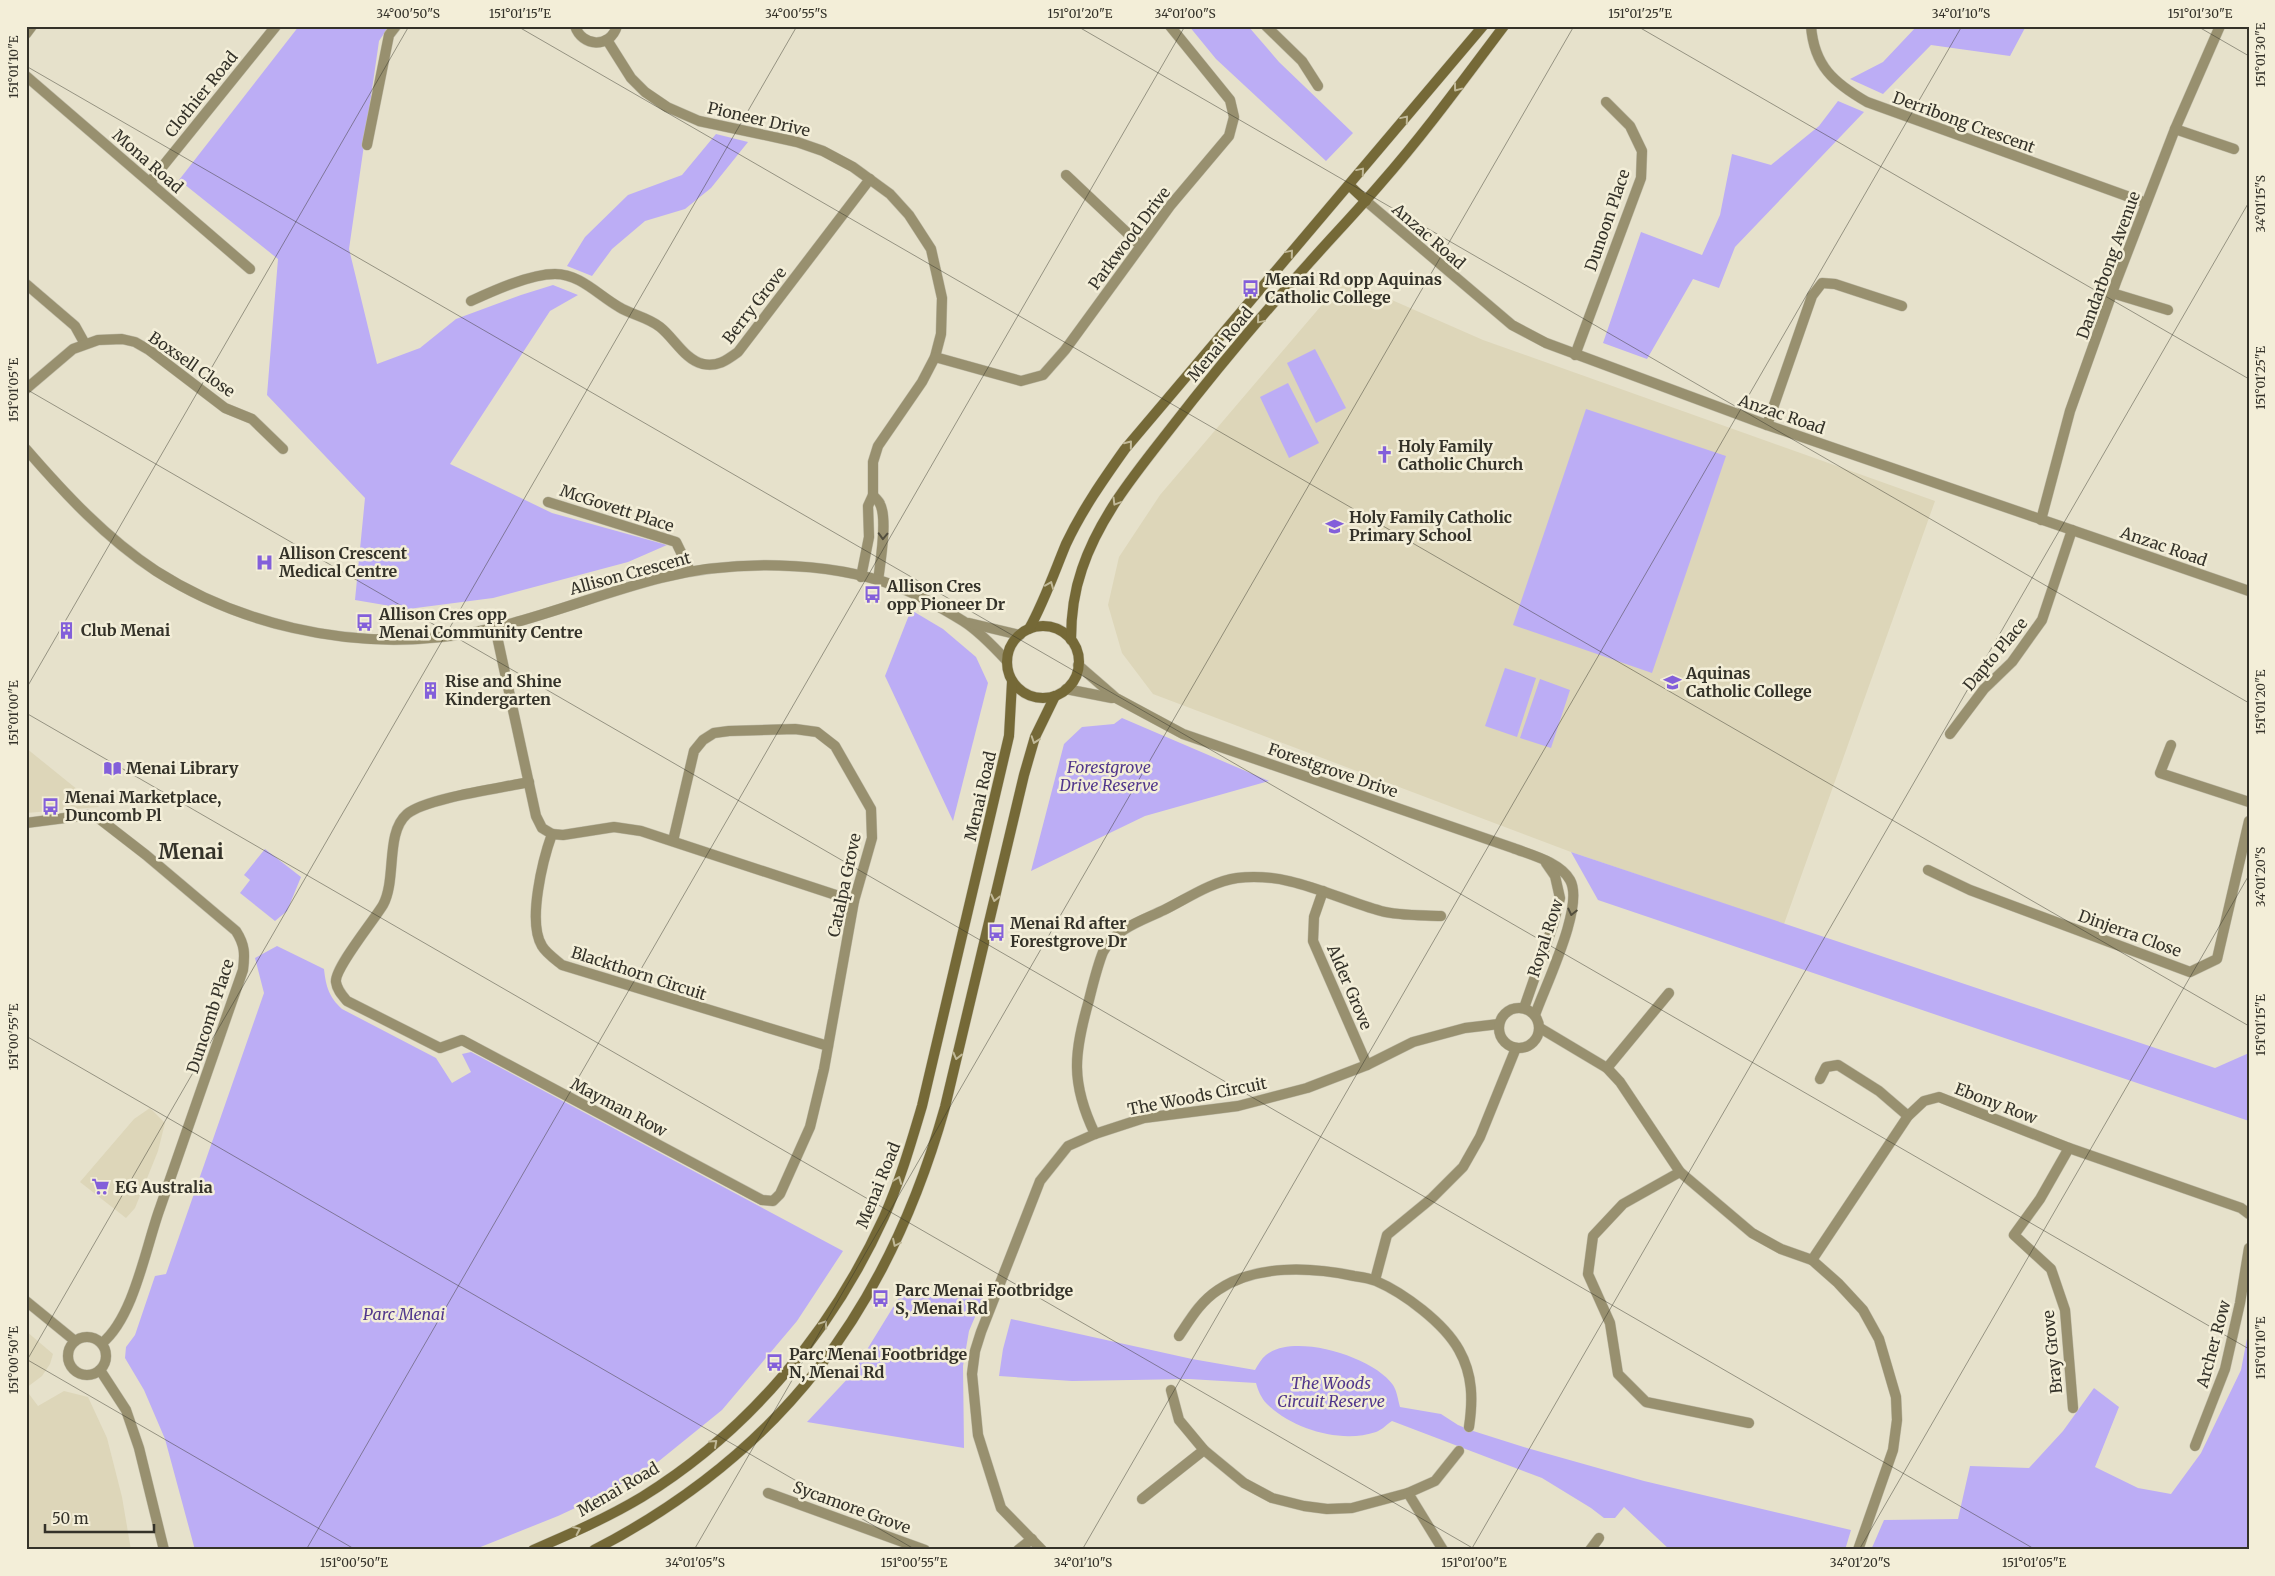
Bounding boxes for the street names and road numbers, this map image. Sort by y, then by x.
street label: Clothier Road [160,47,242,141]
street label: Derribong Crescent [1890,87,2038,157]
street label: Pioneer Drive [706,97,812,141]
street label: Mona Road [109,125,188,197]
street label: Dunoon Place [1580,166,1634,274]
street label: Parkwood Drive [1084,183,1174,293]
street label: Dandarbong Avenue [2072,188,2144,342]
street label: Anzac Road [1388,198,1470,273]
street label: Berry Grove [718,263,790,347]
street label: Menai Road [1183,302,1257,385]
street label: Boxsell Close [145,327,239,401]
street label: Anzac Road [1735,390,1828,438]
street label: McGovett Place [557,480,677,536]
street label: Anzac Road [2117,522,2210,570]
street label: Allison Crescent [566,547,693,599]
street label: Dapto Place [1959,613,2031,695]
street label: Forestgrove Drive [1265,738,1401,802]
street label: Menai Road [960,749,1000,843]
street label: Catalpa Grove [823,831,865,939]
street label: Royal Row [1523,896,1567,979]
street label: Dinjerra Close [2076,905,2184,961]
street label: Alder Grove [1323,941,1377,1032]
street label: Blackthorn Circuit [569,942,710,1005]
street label: Duncomb Place [182,956,238,1076]
street label: Mayman Row [567,1073,671,1141]
street label: The Woods Circuit [1126,1073,1269,1119]
street label: Ebony Row [1952,1078,2040,1128]
street label: Menai Road [852,1139,904,1231]
street label: Archer Row [2191,1298,2234,1391]
street label: Bray Grove [2038,1309,2066,1395]
street label: Menai Road [574,1457,663,1520]
street label: Sycamore Grove [790,1476,914,1538]

